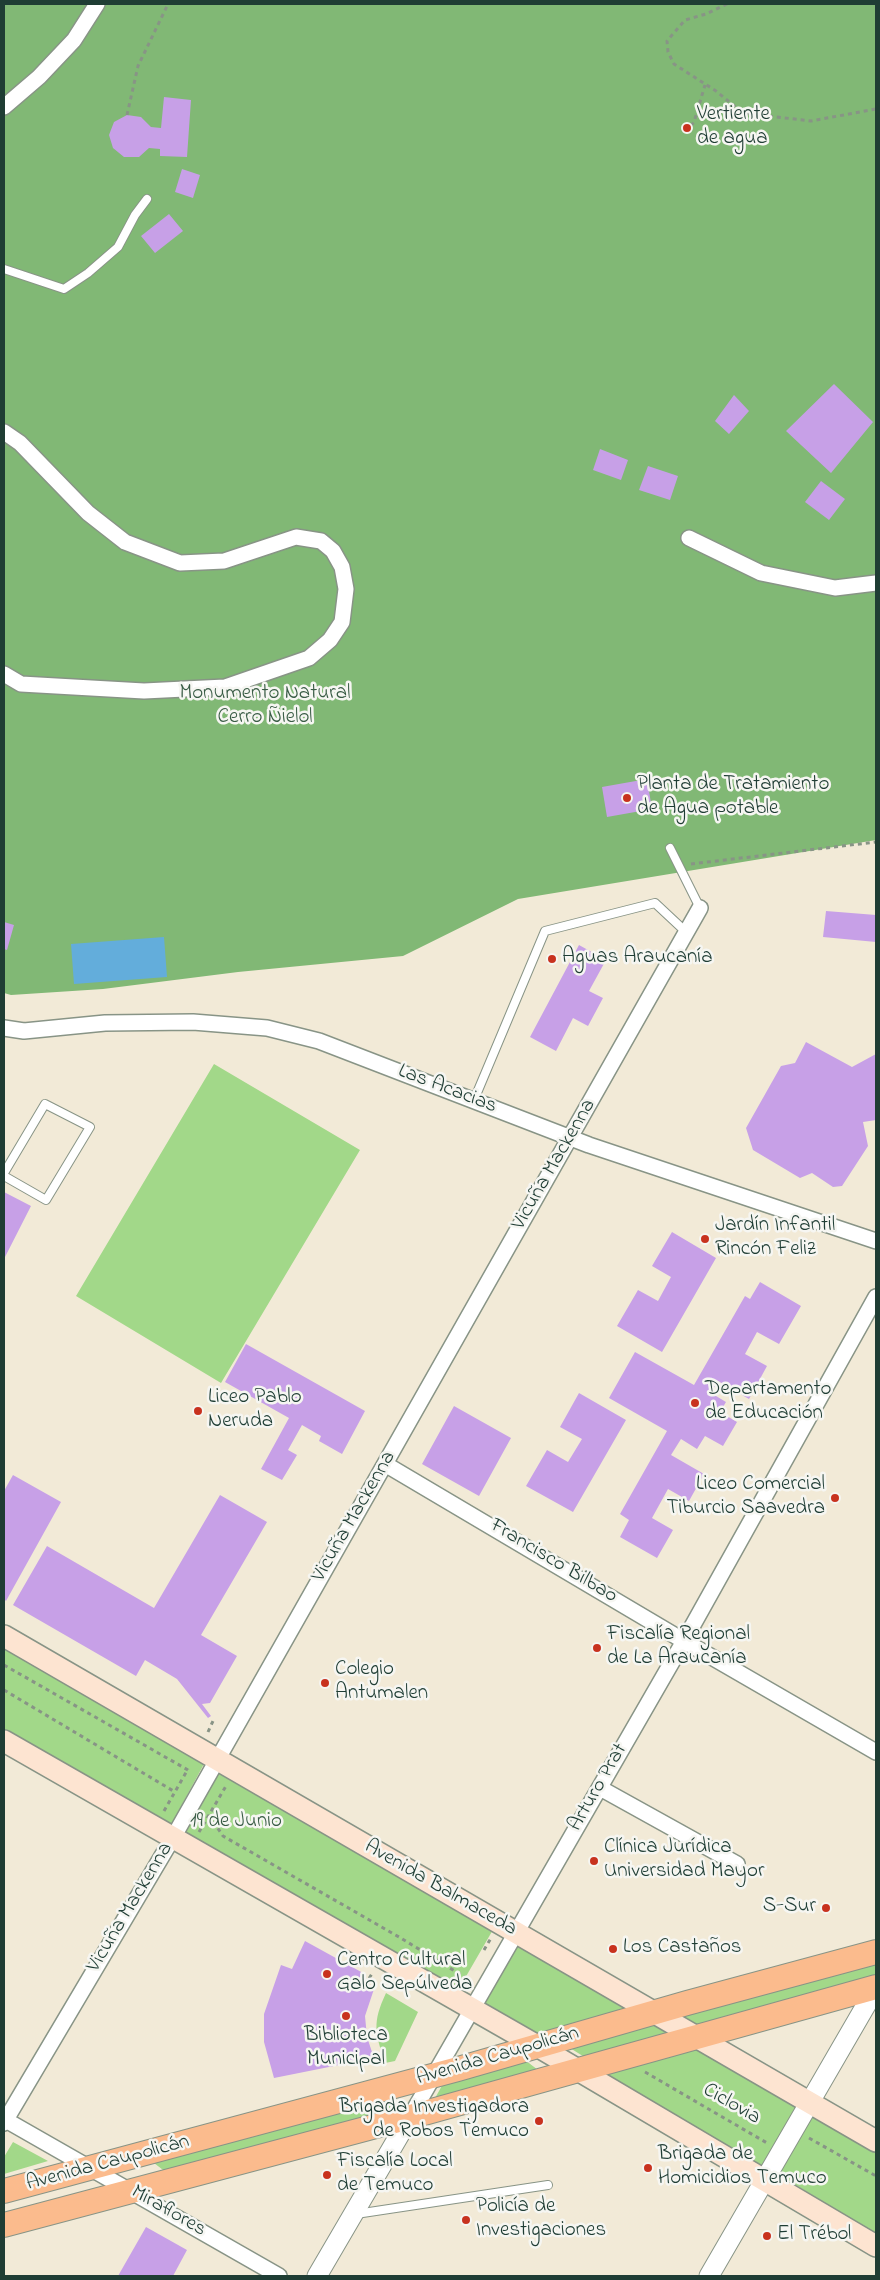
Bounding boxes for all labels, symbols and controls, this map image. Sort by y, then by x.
place label: Vertiente de agua [697,103,770,153]
marker: Vertiente de agua [681,122,693,134]
park label: Monumento Natural Cerro Ñielol [179,682,351,732]
place label: Planta de Tratamiento de Agua potable [637,773,829,823]
marker: Planta de Tratamiento de Agua potable [621,792,633,804]
place label: Aguas Araucanía [562,946,712,972]
marker: Aguas Araucanía [546,953,558,965]
street label: Las Acacias [394,1060,500,1120]
street label: Vicuña Mackenna [507,1095,603,1235]
place label: Jardín Infantil Rincón Feliz [715,1214,835,1264]
marker: Jardín Infantil Rincón Feliz [699,1233,711,1245]
place label: Departamento de Educación [705,1378,832,1428]
place label: Liceo Pablo Neruda [208,1386,302,1436]
marker: Departamento de Educación [689,1397,701,1409]
marker: Liceo Pablo Neruda [192,1405,204,1417]
street label: Vicuña Mackenna [307,1447,403,1587]
place label: Liceo Comercial Tiburcio Saavedra [666,1473,825,1523]
marker: Liceo Comercial Tiburcio Saavedra [829,1492,841,1504]
street label: Francisco Bilbao [485,1514,621,1610]
place label: Fiscalía Regional de La Araucanía [607,1623,750,1673]
marker: Fiscalía Regional de La Araucanía [591,1642,603,1654]
place label: Colegio Antumalen [335,1658,428,1708]
marker: Colegio Antumalen [319,1677,331,1689]
street label: Arturo Prat [564,1740,634,1836]
park label: 19 de Junio [190,1810,282,1836]
street label: Avenida Balmaceda [359,1835,521,1943]
place label: Clínica Jurídica Universidad Mayor [604,1836,765,1886]
street label: Vicuña Mackenna [82,1839,180,1977]
marker: Clínica Jurídica Universidad Mayor [588,1855,600,1867]
place label: S-Sur [763,1895,816,1921]
marker: S-Sur [820,1902,832,1914]
place label: Los Castaños [623,1936,742,1962]
marker: Los Castaños [607,1943,619,1955]
place label: Centro Cultural Galo Sepúlveda [337,1949,472,1999]
marker: Centro Cultural Galo Sepúlveda [321,1968,333,1980]
marker: Biblioteca Municipal [340,2010,352,2022]
street label: Avenida Caupolicán [414,2022,582,2092]
place label: Biblioteca Municipal [304,2024,388,2074]
street label: Ciclovia [698,2079,764,2131]
place label: Brigada Investigadora de Robos Temuco [339,2096,529,2146]
marker: Brigada Investigadora de Robos Temuco [533,2115,545,2127]
street label: Avenida Caupolicán [24,2130,192,2198]
place label: Brigada de Homicidios Temuco [658,2143,827,2193]
place label: Fiscalía Local de Temuco [337,2150,453,2200]
marker: Brigada de Homicidios Temuco [642,2162,654,2174]
marker: Fiscalía Local de Temuco [321,2169,333,2181]
street label: Miraflores [126,2180,210,2244]
place label: Policía de Investigaciones [476,2195,606,2245]
marker: Policía de Investigaciones [460,2214,472,2226]
place label: El Trébol [777,2223,851,2249]
marker: El Trébol [761,2230,773,2242]

